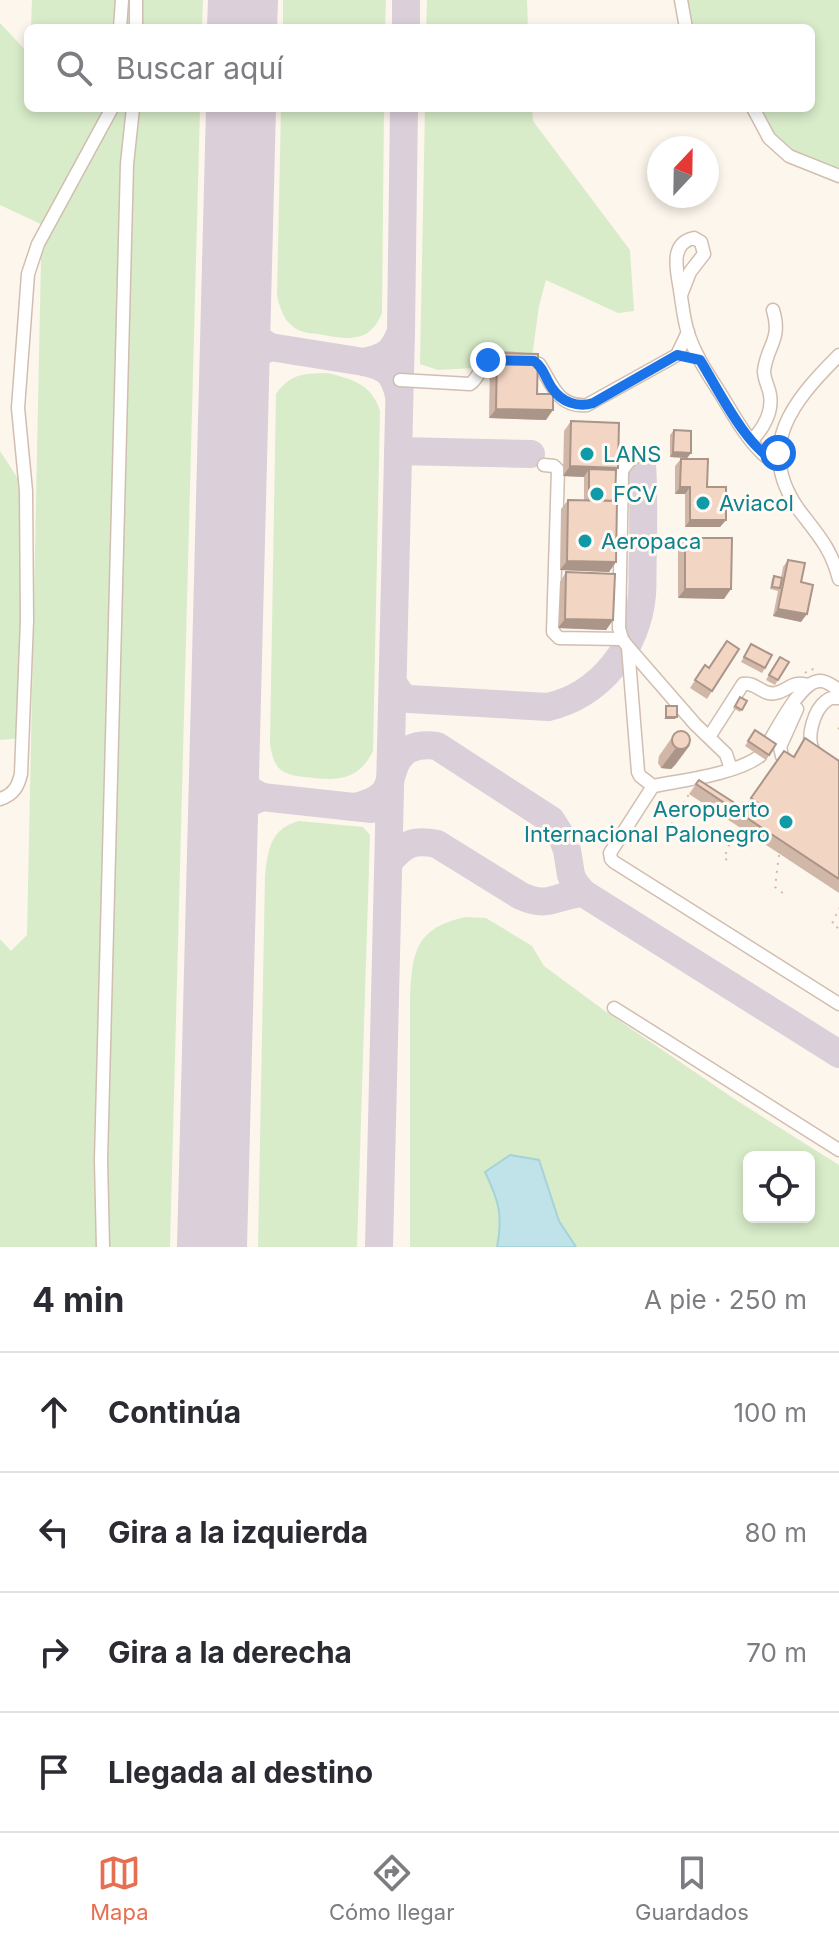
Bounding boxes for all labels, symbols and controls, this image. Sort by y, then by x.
search box [24,24,815,112]
icon: search [52,46,96,90]
text: Buscar aquí [116,50,283,86]
north arrow [647,136,719,208]
route end [470,342,506,378]
route start [760,435,796,471]
place label: LANS [603,441,661,467]
marker: LANS [578,445,596,463]
place label: FCV [613,481,657,507]
marker: FCV [588,485,606,503]
place label: Aviacol [719,490,794,516]
marker: Aviacol [694,494,712,512]
place label: Aeropaca [601,528,701,554]
marker: Aeropaca [576,532,594,550]
place label: Aeropuerto Internacional Palonegro [524,796,770,847]
marker: Aeropuerto Internacional Palonegro [777,813,795,831]
map controls [743,1151,815,1223]
button: locate [743,1151,815,1223]
text: 4 min [32,1279,124,1320]
text: A pie · 250 m [644,1284,807,1315]
icon: ahead [32,1390,76,1434]
text: Continúa [108,1394,241,1430]
text: 100 m [734,1397,807,1428]
icon: left [32,1510,76,1554]
text: Gira a la izquierda [108,1514,368,1550]
text: 80 m [744,1517,807,1548]
icon: right [32,1630,76,1674]
text: Gira a la derecha [108,1634,352,1670]
text: 70 m [746,1637,807,1668]
icon: arrive [32,1750,76,1794]
text: Llegada al destino [108,1754,373,1790]
tab: Mapa [90,1851,149,1925]
tab: Cómo llegar [329,1851,455,1925]
tab: Guardados [635,1851,749,1925]

